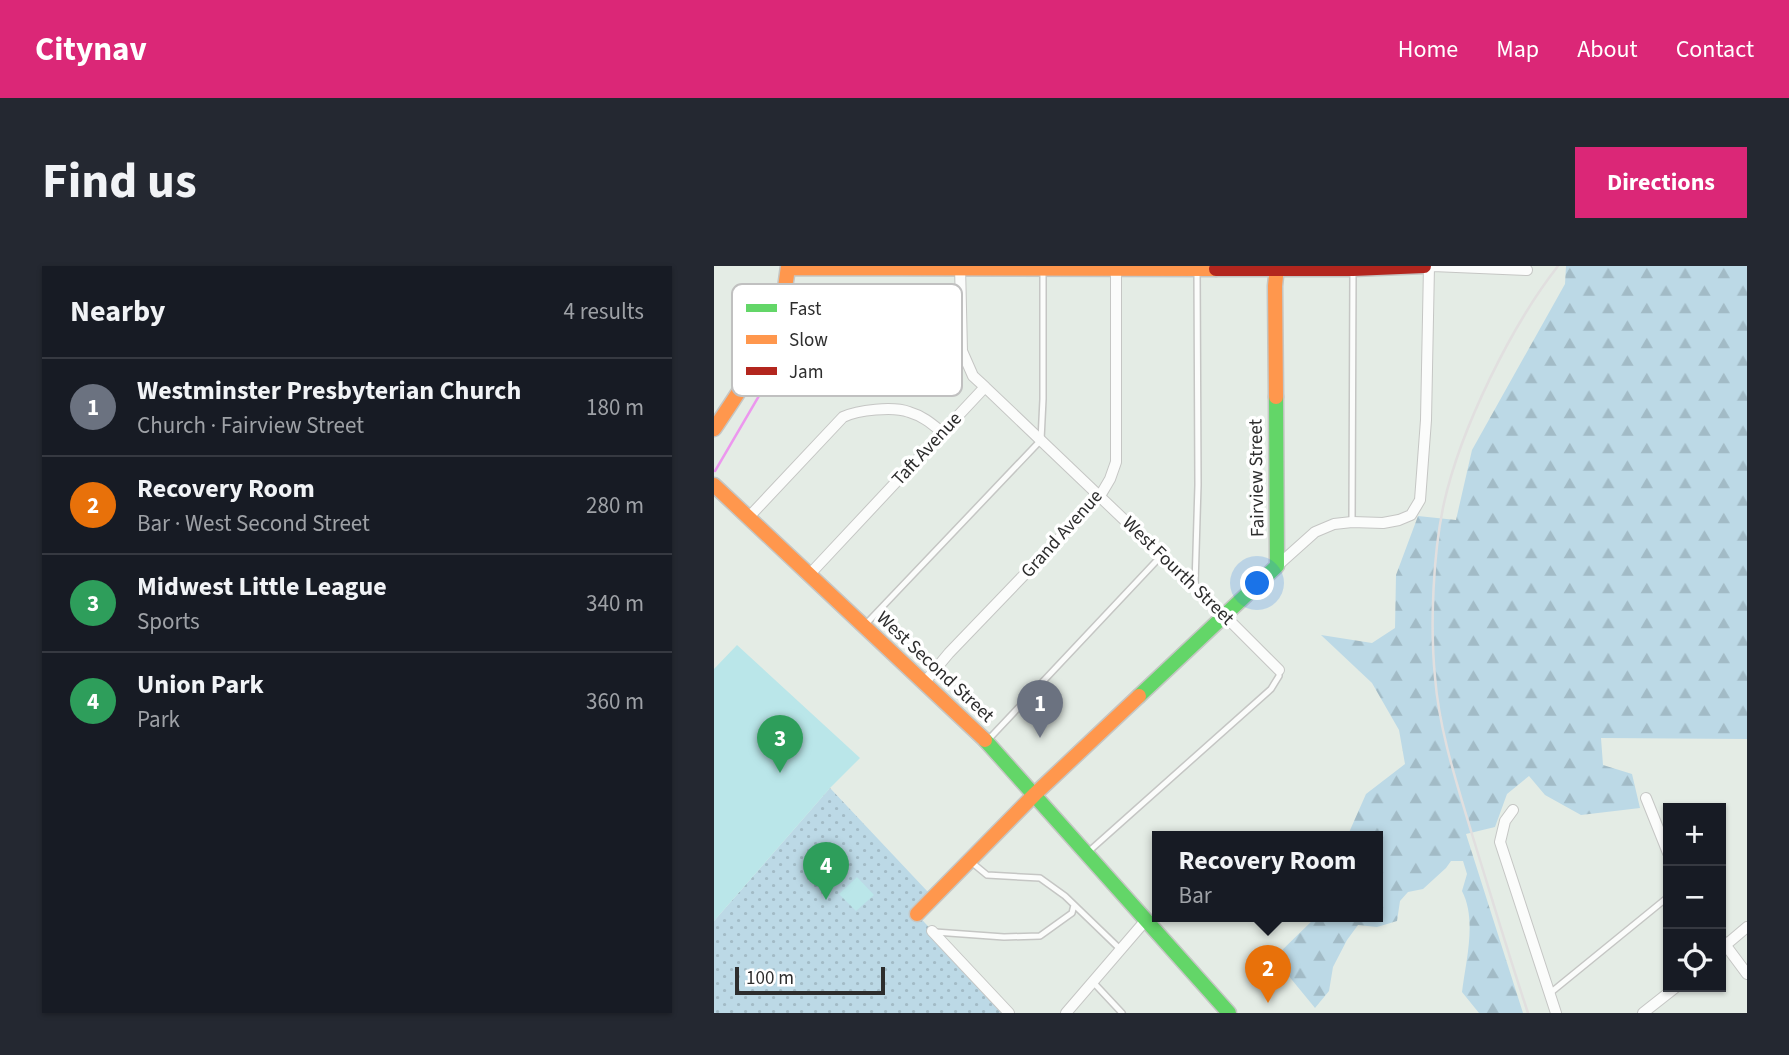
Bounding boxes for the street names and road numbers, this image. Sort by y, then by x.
street label: Taft Avenue [886,406,968,492]
street label: Fairview Street [1242,418,1272,537]
street label: Grand Avenue [1015,484,1109,584]
street label: West Fourth Street [1116,510,1241,632]
street label: West Second Street [870,605,1000,729]

